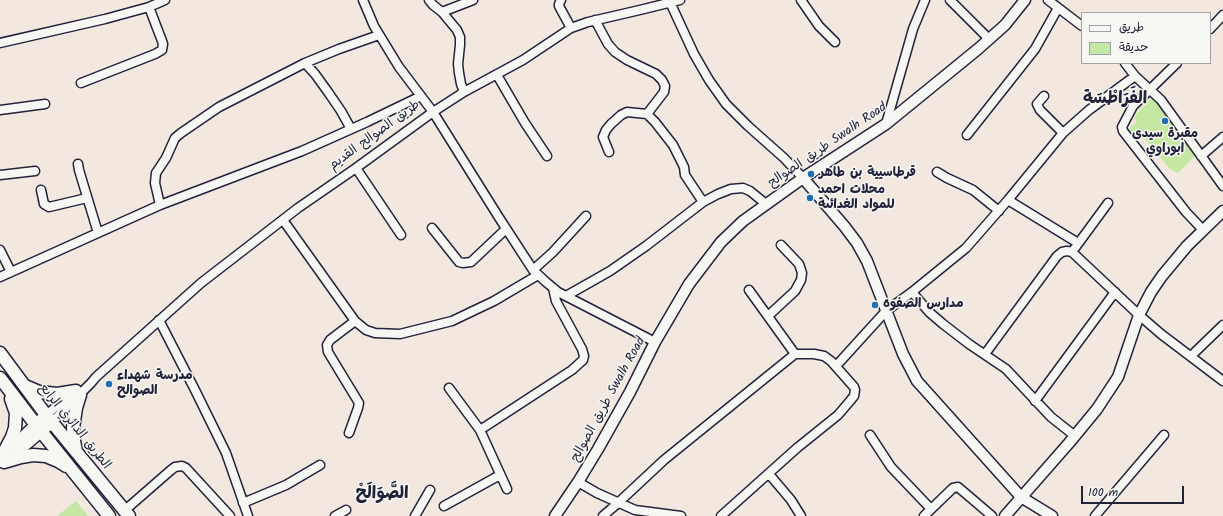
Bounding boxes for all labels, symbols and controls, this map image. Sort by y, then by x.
legend [1081,12,1211,64]
text: طريق [1119,18,1144,37]
text: حديقة [1119,38,1148,57]
district label: الفَرَاطْسَة [1083,90,1147,110]
street label: طريق الصوالح القديم [326,98,424,174]
street label: طريق الصوالح Swalh Road [766,100,890,192]
marker: مقبرة سيدى ابوراوي [1160,116,1170,126]
place label: مقبرة سيدى ابوراوي [1132,127,1198,158]
place label: قرطاسيية بن طاهر [819,166,916,182]
marker: قرطاسيية بن طاهر [806,169,816,179]
place label: محلات احمد للمواد الغدائىة [818,183,894,214]
marker: محلات احمد للمواد الغدائىة [805,193,815,203]
place label: مدارس الصفوه [883,297,964,313]
marker: مدارس الصفوه [870,300,880,310]
street label: طريق الصوالح Swalh Road [568,335,650,465]
place label: مدرسة شهداء الصوالح [117,369,193,400]
marker: مدرسة شهداء الصوالح [104,379,114,389]
street label: الطريق الدائري الرابع [35,381,113,473]
scale bar [1083,478,1186,504]
text: 100 m [1088,483,1118,502]
district label: الصَّوَالَحْ [356,485,408,505]

